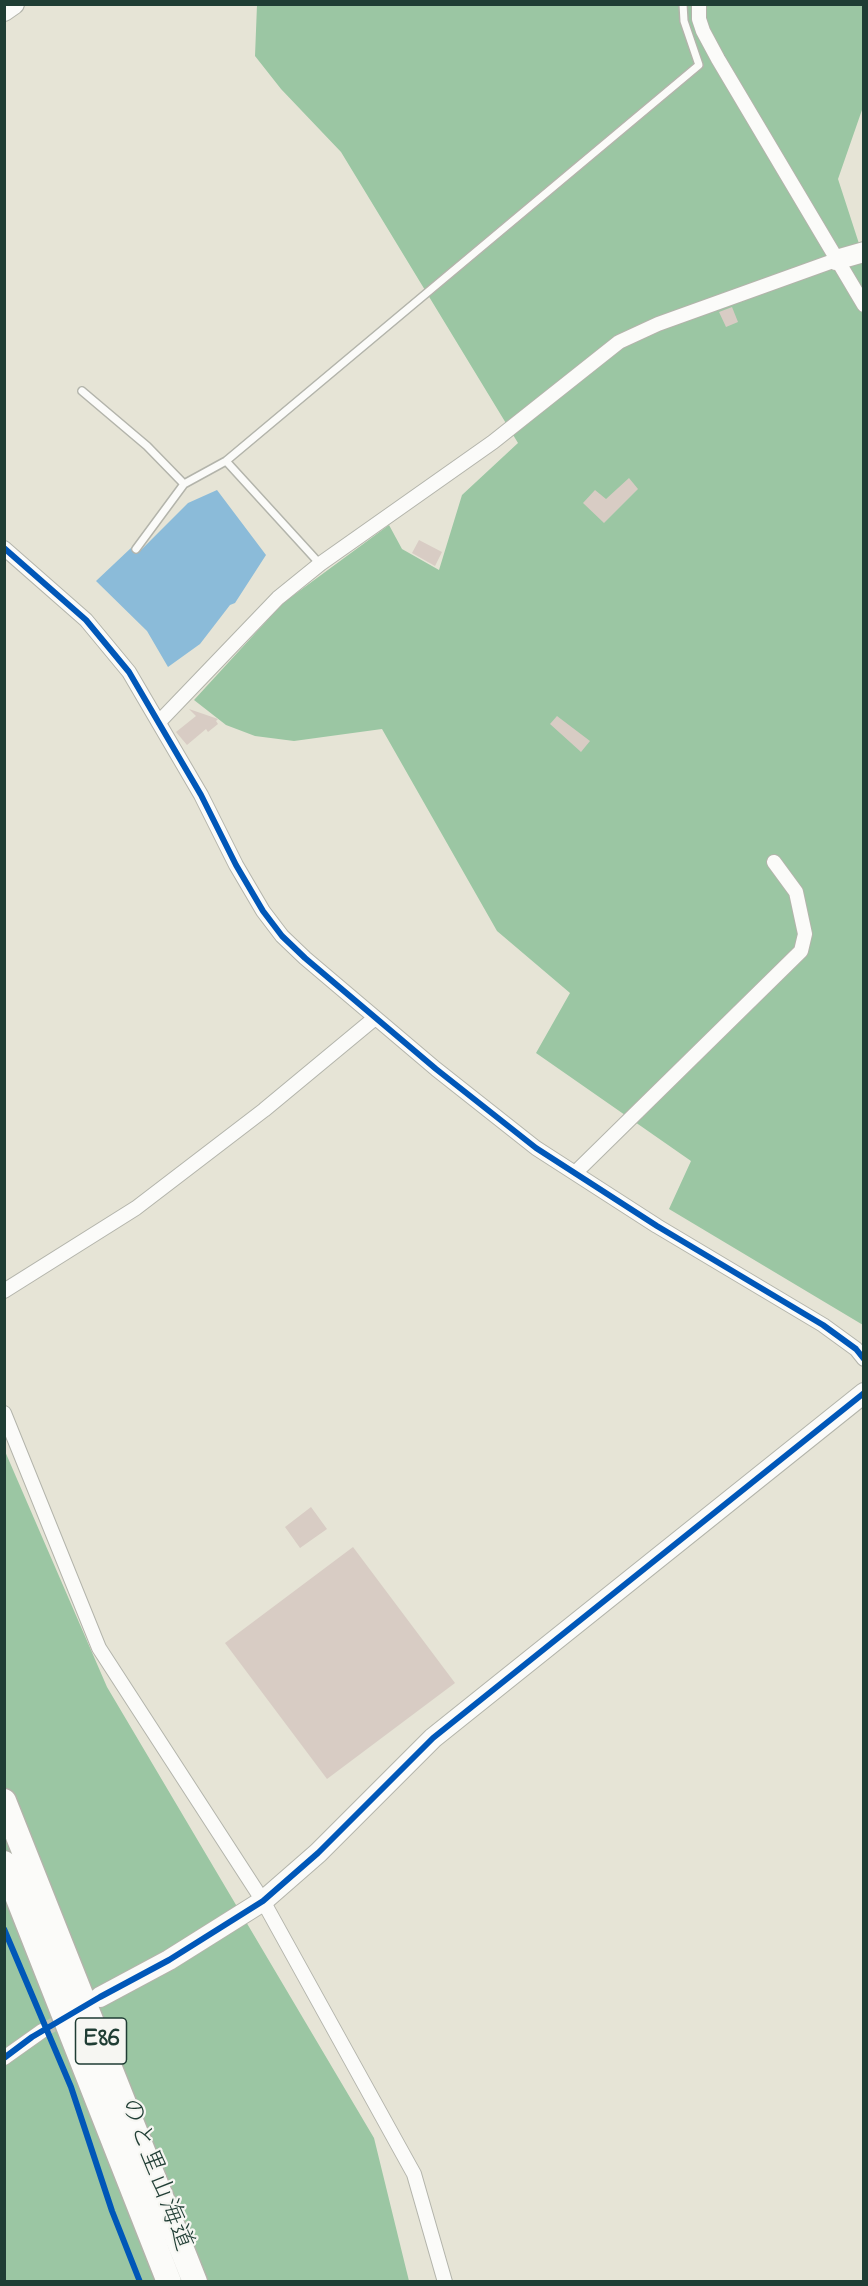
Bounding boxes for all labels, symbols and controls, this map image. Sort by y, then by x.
road number: E86 [76,2018,126,2064]
street label: のと里山海道 [110,2094,198,2256]

